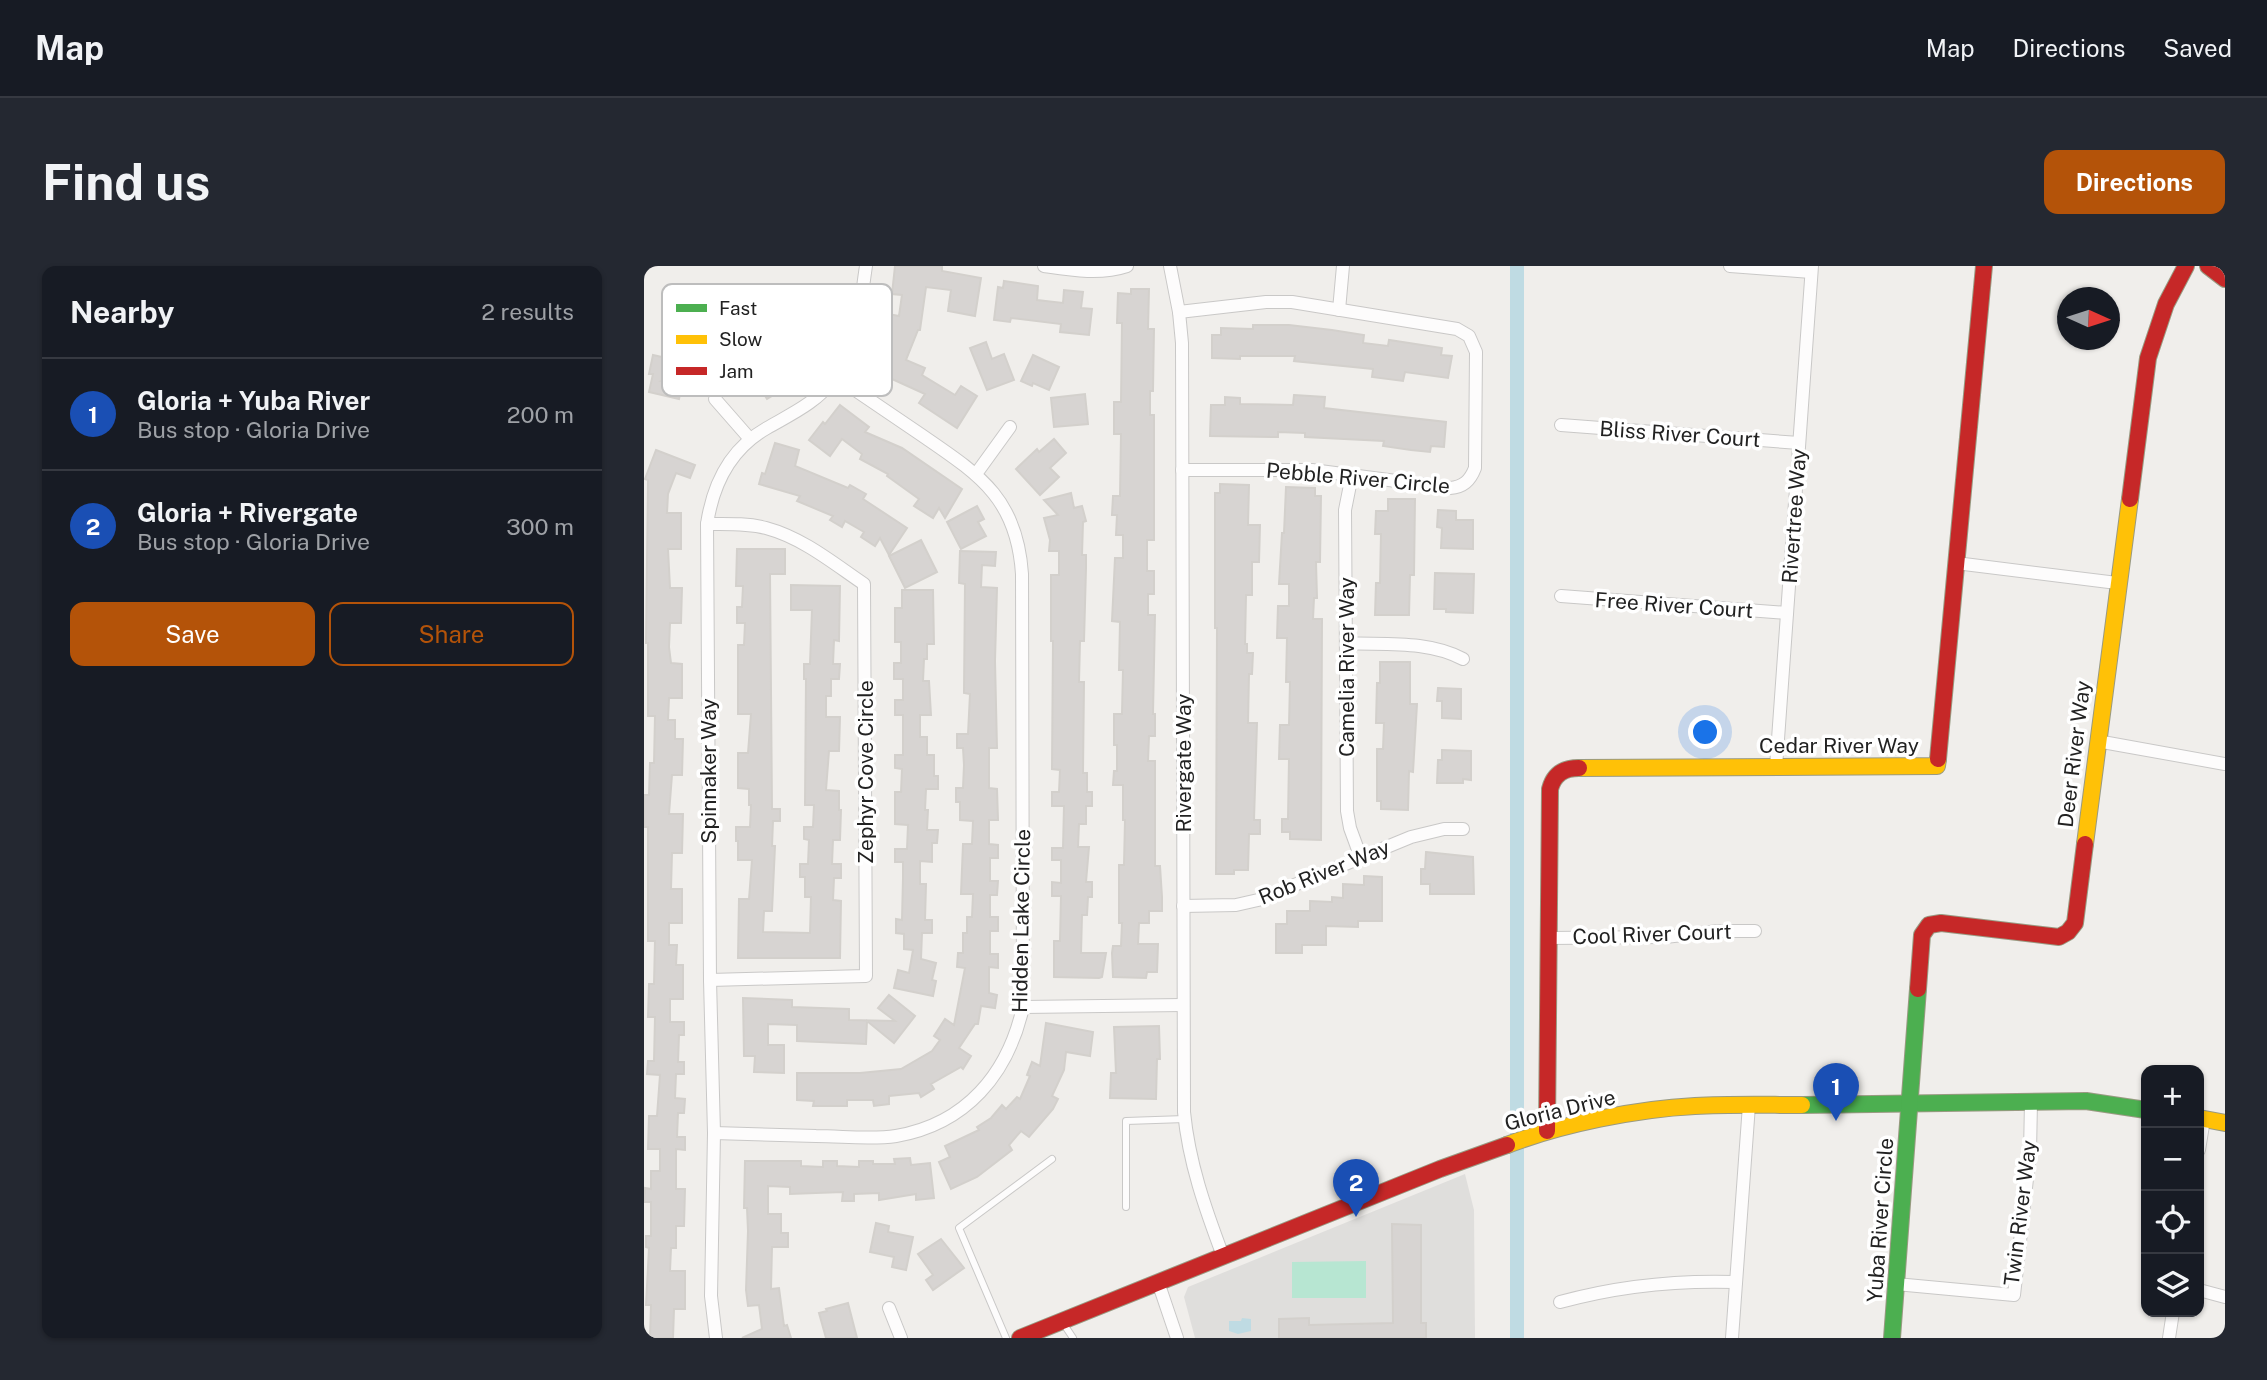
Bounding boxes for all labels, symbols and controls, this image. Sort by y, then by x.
text: Map [35,29,104,67]
text: Map [1926,34,1975,62]
text: Directions [2013,34,2125,62]
text: Saved [2163,34,2232,62]
button: Directions [2044,150,2225,214]
text: Find us [42,153,210,211]
legend [662,284,892,396]
north arrow [2057,287,2120,350]
text: Nearby [70,294,174,330]
text: Fast [719,297,757,319]
text: 2 results [481,298,574,325]
text: Slow [719,328,763,350]
text: Jam [719,360,753,382]
text: Gloria + Yuba River [137,385,370,416]
text: 1 [88,401,98,428]
text: 200 m [507,401,574,428]
text: Bus stop · Gloria Drive [137,416,370,443]
street label: Bliss River Court [1599,416,1761,452]
street label: Rivertree Way [1777,448,1811,584]
street label: Pebble River Circle [1265,458,1451,498]
text: Gloria + Rivergate [137,497,358,528]
text: 2 [86,513,100,540]
text: 300 m [506,513,574,540]
text: Bus stop · Gloria Drive [137,528,370,555]
street label: Camelia River Way [1334,577,1359,757]
street label: Free River Court [1594,587,1754,623]
button: Save [70,602,315,666]
button: Share [329,602,574,666]
street label: Deer River Way [2053,679,2095,829]
street label: Zephyr Cove Circle [853,680,878,864]
street label: Rivergate Way [1171,693,1196,833]
street label: Spinnaker Way [696,698,721,844]
your location [1688,715,1722,749]
street label: Cedar River Way [1759,733,1919,758]
street label: Hidden Lake Circle [1007,829,1035,1013]
street label: Rob River Way [1255,834,1393,910]
street label: Cool River Court [1572,919,1732,949]
pin: 1 [1813,1063,1859,1121]
map controls [2141,1065,2204,1317]
button: + [2141,1065,2204,1128]
street label: Gloria Drive [1502,1084,1618,1136]
button: − [2141,1128,2204,1191]
street label: Yuba River Circle [1862,1137,1898,1303]
street label: Twin River Way [1999,1139,2041,1287]
pin: 2 [1333,1159,1379,1217]
button: locate [2141,1191,2204,1254]
button: layers [2141,1254,2204,1317]

